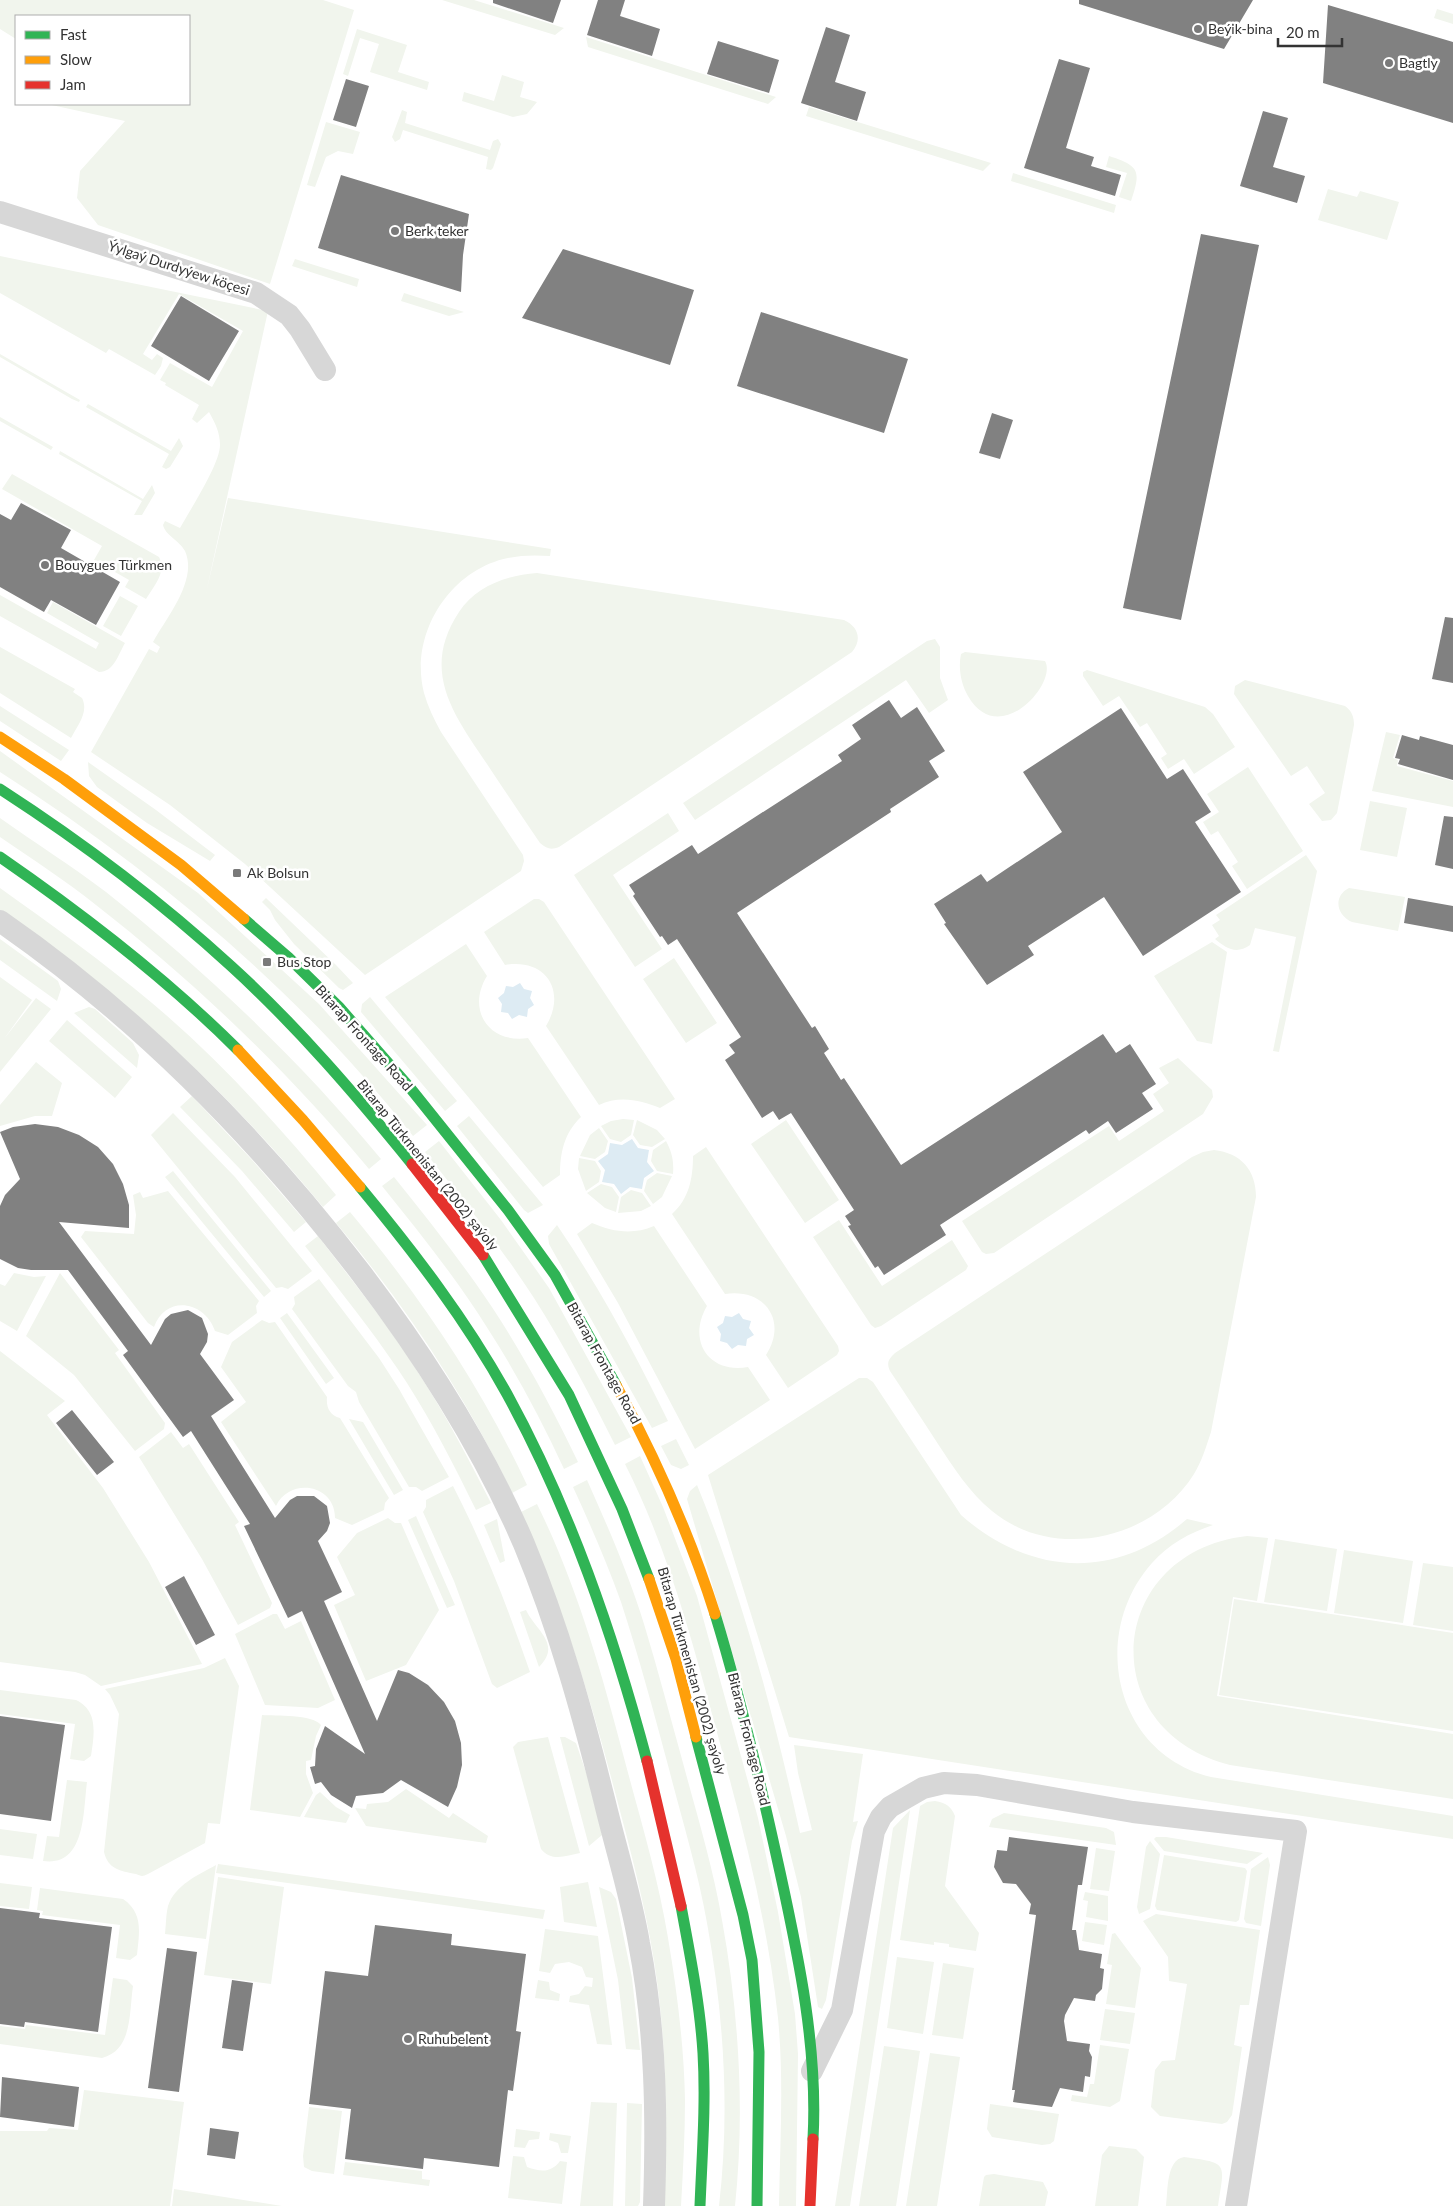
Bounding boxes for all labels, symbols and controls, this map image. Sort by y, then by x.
legend [15,15,190,105]
scale bar [1278,15,1342,47]
place label: Beýik-bina [1208,20,1273,37]
marker: Beýik-bina [1192,23,1204,35]
text: 20 m [1286,23,1320,41]
text: Fast [60,25,87,43]
text: Slow [60,50,92,68]
place label: Bagtly [1399,54,1438,71]
marker: Bagtly [1383,57,1395,69]
text: Jam [60,75,86,93]
place label: Berk teker [405,222,469,239]
marker: Berk teker [389,225,401,237]
street label: Ýylgaý Durdyýew köçesi [106,237,252,298]
place label: Bouygues Türkmen [55,556,172,573]
marker: Bouygues Türkmen [39,559,51,571]
place label: Ak Bolsun [247,864,309,881]
marker: Ak Bolsun [231,867,243,879]
place label: Bus Stop [277,953,332,970]
marker: Bus Stop [261,956,273,968]
street label: Bitarap Frontage Road [312,981,416,1094]
street label: Bitarap Türkmenistan (2002) şaýoly [354,1076,503,1254]
street label: Bitarap Frontage Road [564,1299,645,1427]
street label: Bitarap Türkmenistan (2002) şaýoly [655,1565,731,1777]
street label: Bitarap Frontage Road [725,1671,774,1807]
place label: Ruhubelent [418,2030,489,2047]
marker: Ruhubelent [402,2033,414,2045]

